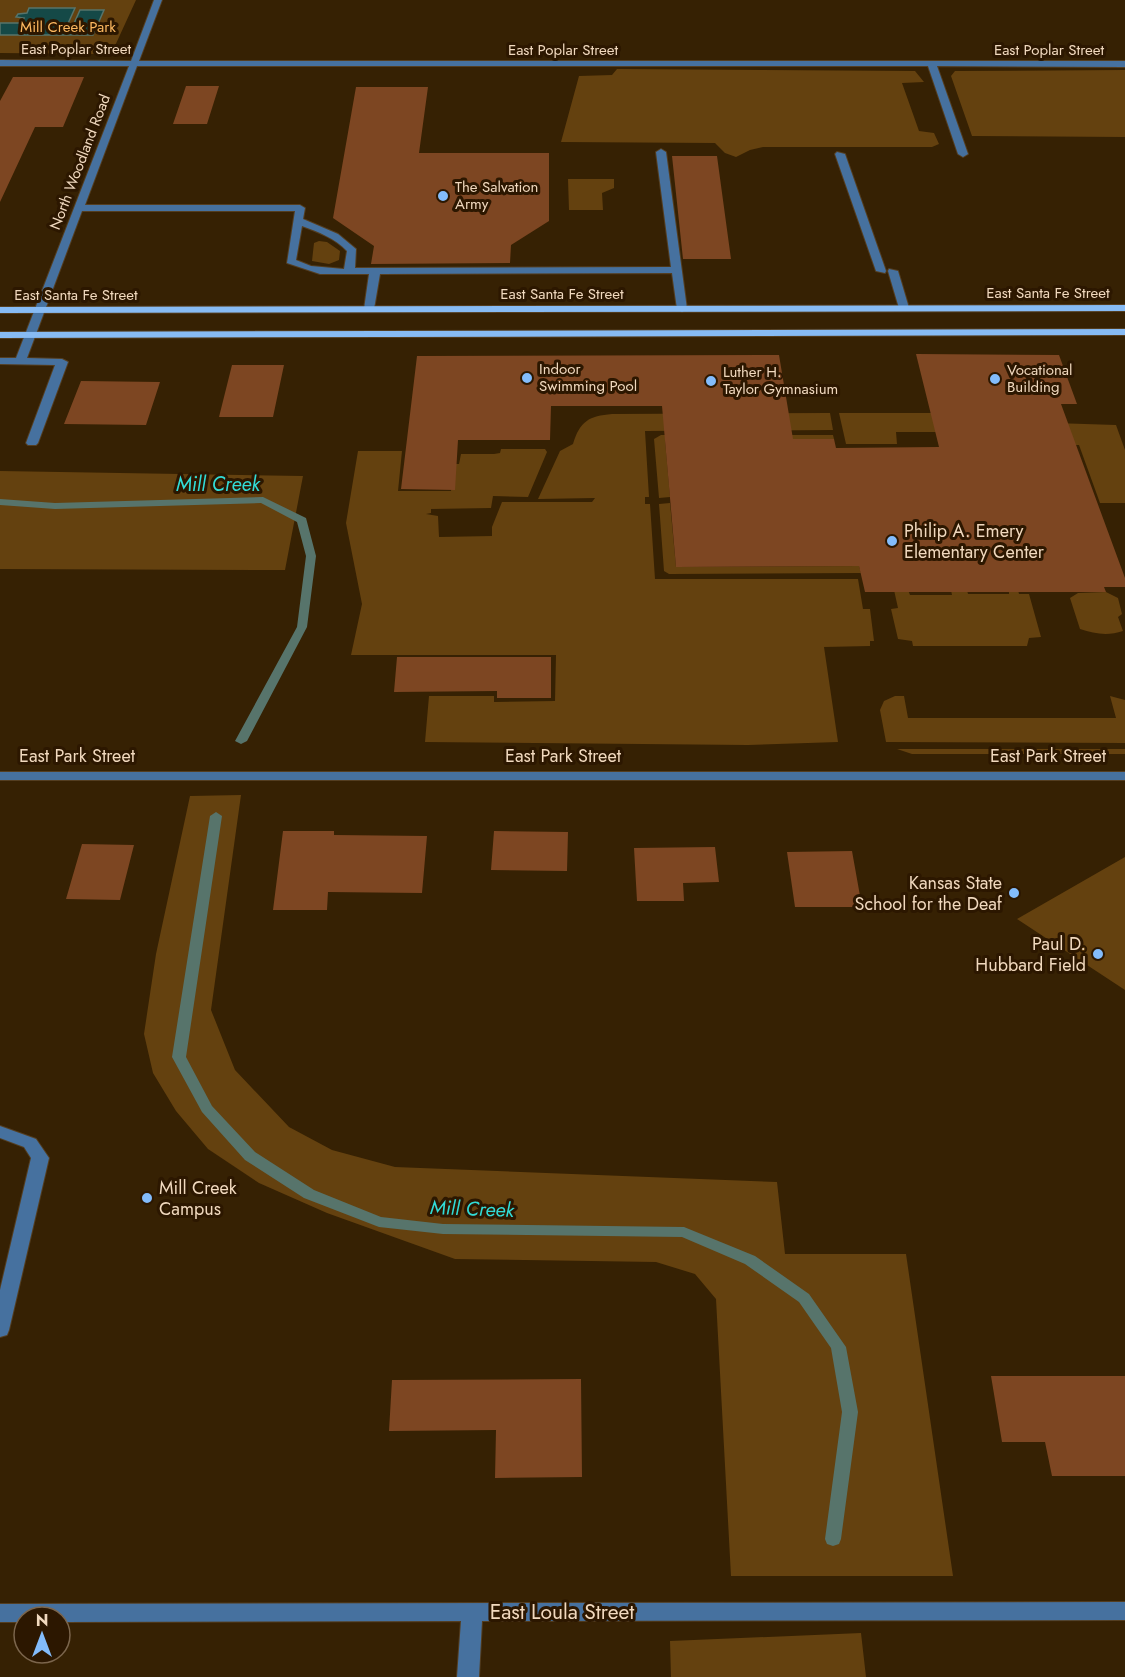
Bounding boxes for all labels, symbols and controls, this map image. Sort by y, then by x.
park label: Mill Creek Park [20,16,116,38]
street label: East Poplar Street [21,38,132,60]
street label: East Poplar Street [508,39,619,61]
street label: East Poplar Street [994,39,1105,61]
street label: North Woodland Road [44,91,116,233]
place label: The Salvation Army [455,176,538,215]
marker: The Salvation Army [436,189,450,203]
street label: East Santa Fe Street [986,282,1110,304]
street label: East Santa Fe Street [500,283,624,305]
street label: East Santa Fe Street [14,284,138,306]
place label: Indoor Swimming Pool [539,358,637,397]
place label: Vocational Building [1007,359,1073,398]
place label: Luther H. Taylor Gymnasium [723,361,838,400]
marker: Indoor Swimming Pool [520,371,534,385]
marker: Vocational Building [988,372,1002,386]
marker: Luther H. Taylor Gymnasium [704,374,718,388]
water label: Mill Creek [176,470,261,499]
place label: Philip A. Emery Elementary Center [904,518,1045,565]
marker: Philip A. Emery Elementary Center [885,534,899,548]
street label: East Park Street [19,743,136,769]
street label: East Park Street [505,743,622,769]
street label: East Park Street [990,743,1107,769]
place label: Kansas State School for the Deaf [855,870,1003,917]
marker: Kansas State School for the Deaf [1007,886,1021,900]
place label: Paul D. Hubbard Field [975,931,1086,978]
marker: Paul D. Hubbard Field [1091,947,1105,961]
place label: Mill Creek Campus [159,1175,237,1222]
marker: Mill Creek Campus [140,1191,154,1205]
water label: Mill Creek [430,1193,516,1225]
street label: East Loula Street [490,1597,634,1627]
north arrow [12,1605,72,1665]
text: N [36,1609,48,1632]

